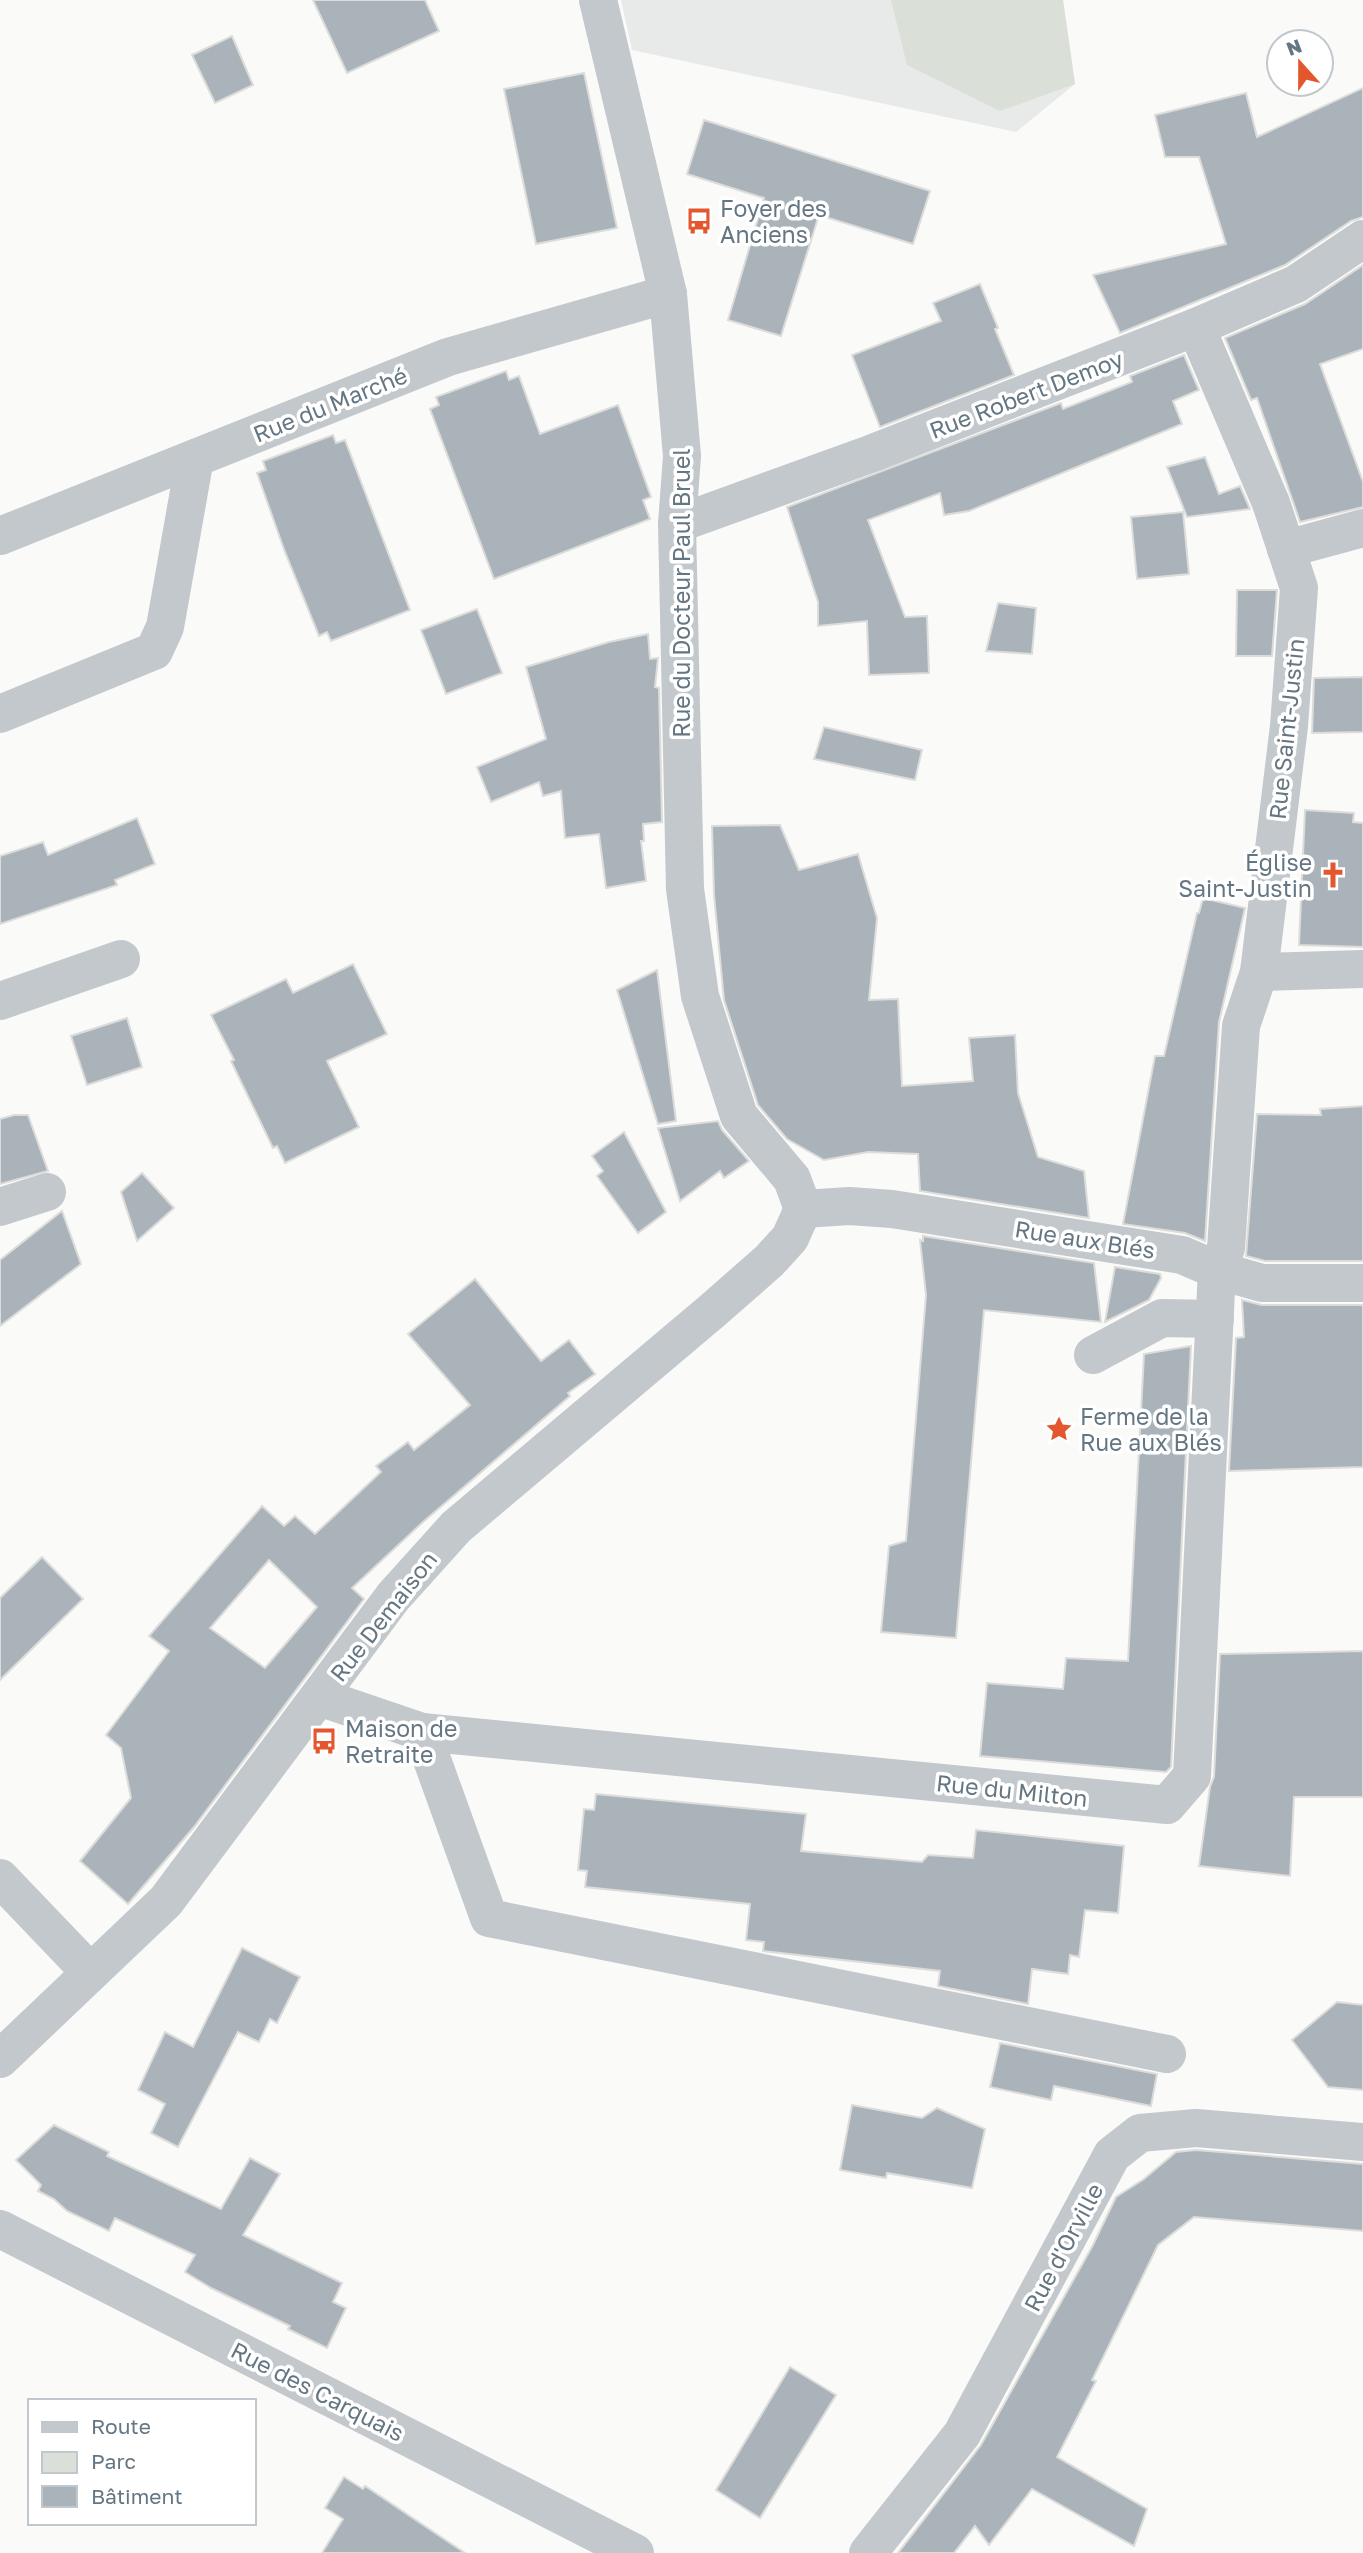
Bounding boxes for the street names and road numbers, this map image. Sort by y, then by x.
street label: Rue Robert Demoy [925,344,1127,444]
street label: Rue du Marché [249,360,411,448]
street label: Rue du Docteur Paul Bruel [667,448,695,738]
street label: Rue Saint-Justin [1263,637,1309,821]
street label: Rue aux Blés [1013,1214,1157,1264]
street label: Rue Demaison [324,1545,442,1687]
street label: Rue du Milton [935,1768,1089,1812]
street label: Rue d'Orville [1018,2178,1108,2316]
street label: Rue des Carquais [227,2335,409,2447]

